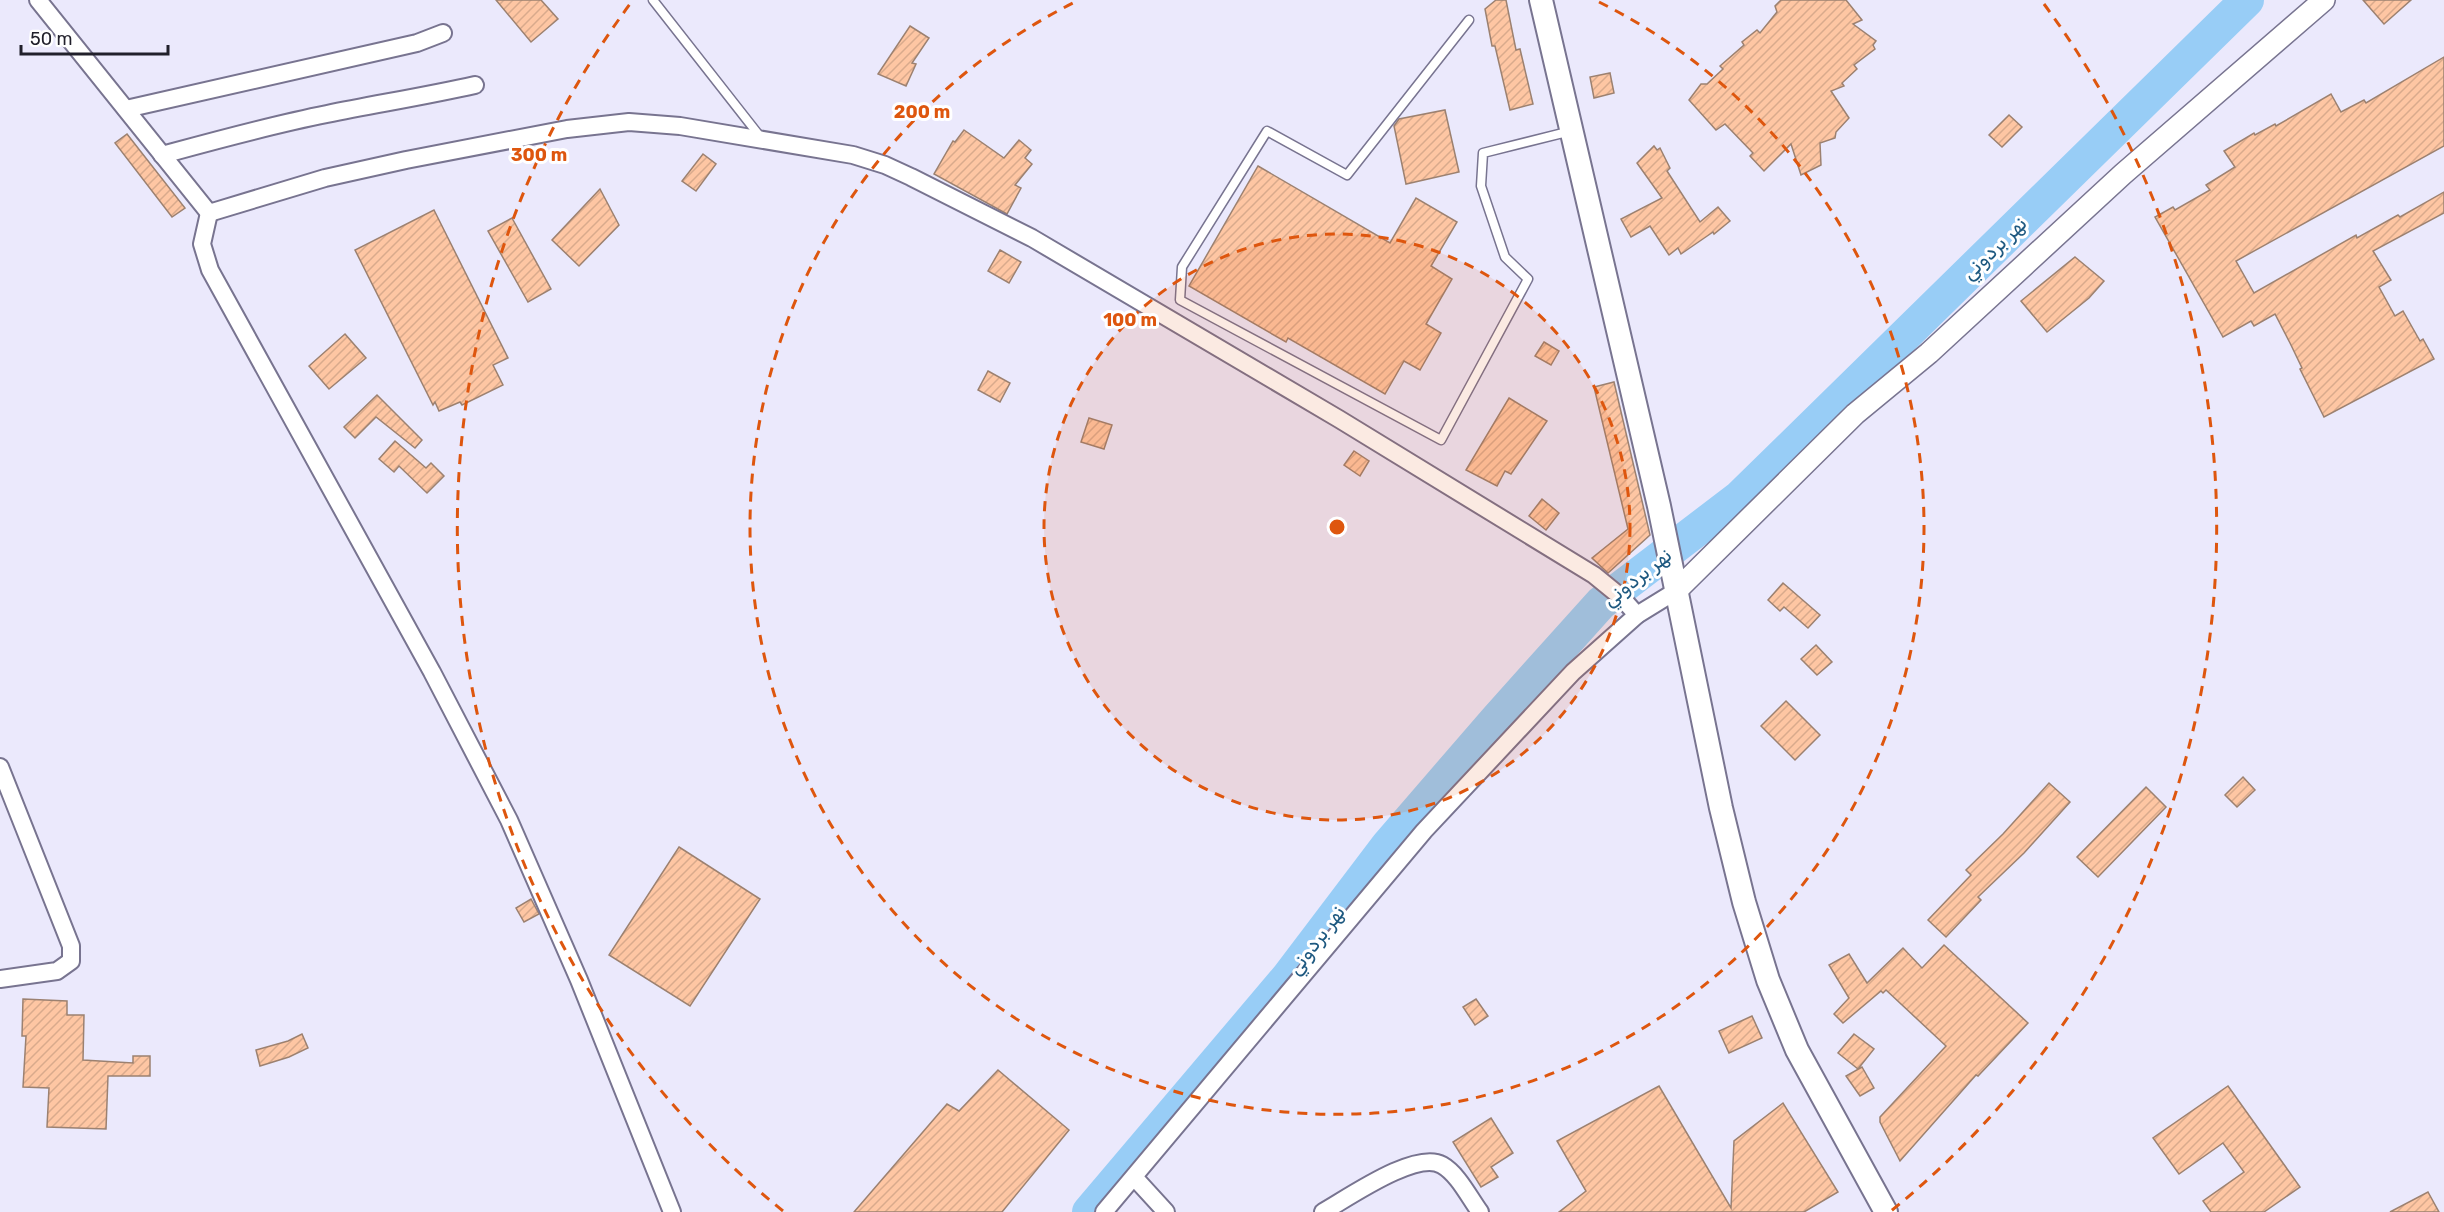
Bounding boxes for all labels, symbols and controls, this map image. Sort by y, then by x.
scale bar [21,18,168,56]
text: 50 m [30,28,73,50]
text: 200 m [894,101,950,123]
text: 300 m [511,144,567,166]
water label: نهر بردوني [1956,211,2034,287]
text: 100 m [1103,309,1157,331]
centre of rings [1327,517,1347,537]
water label: نهر بردوني [1598,543,1678,614]
water label: نهر بردوني [1282,900,1352,981]

